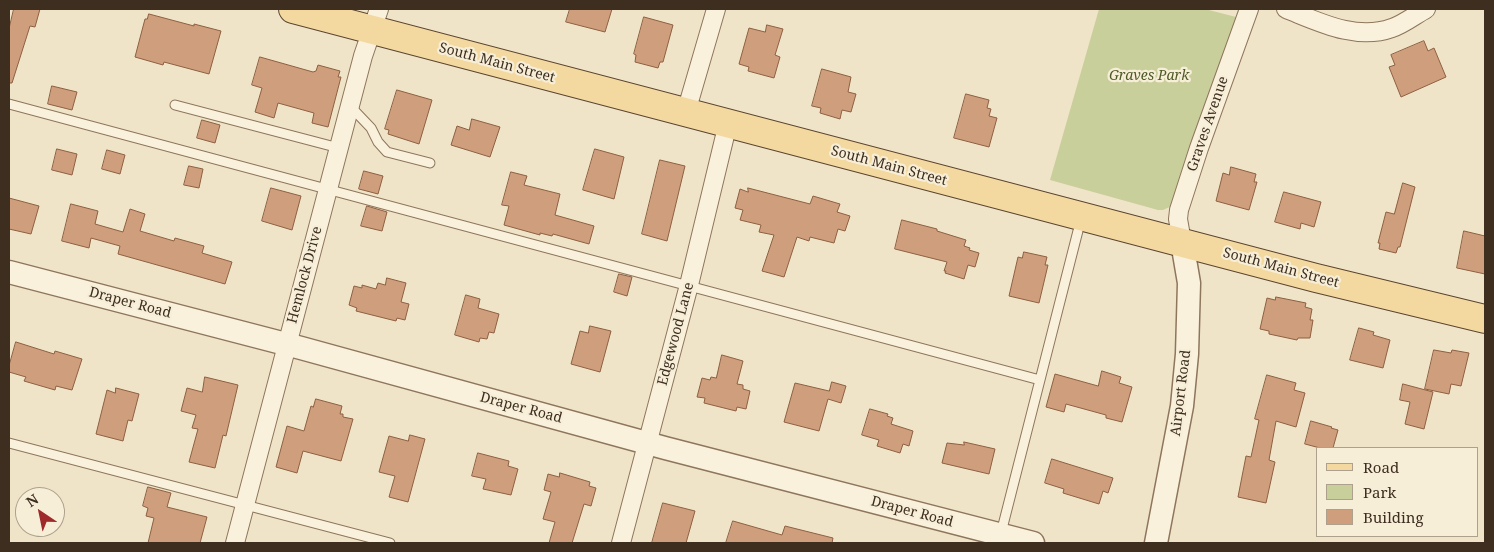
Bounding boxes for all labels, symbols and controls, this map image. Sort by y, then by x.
street label: South Main Street [437,39,557,87]
park label: Graves Park [1109,68,1189,84]
street label: Graves Avenue [1184,74,1232,174]
street label: South Main Street [829,142,949,190]
street label: Hemlock Drive [284,225,326,325]
street label: South Main Street [1221,244,1341,292]
street label: Edgewood Lane [654,281,698,387]
street label: Draper Road [87,284,173,322]
street label: Airport Road [1167,349,1195,437]
street label: Draper Road [478,389,564,427]
legend [1316,447,1479,537]
text: Road [1363,457,1399,477]
text: Park [1363,482,1396,502]
north arrow [15,487,65,537]
text: N [22,489,42,511]
street label: Draper Road [869,493,955,531]
text: Building [1363,507,1424,527]

